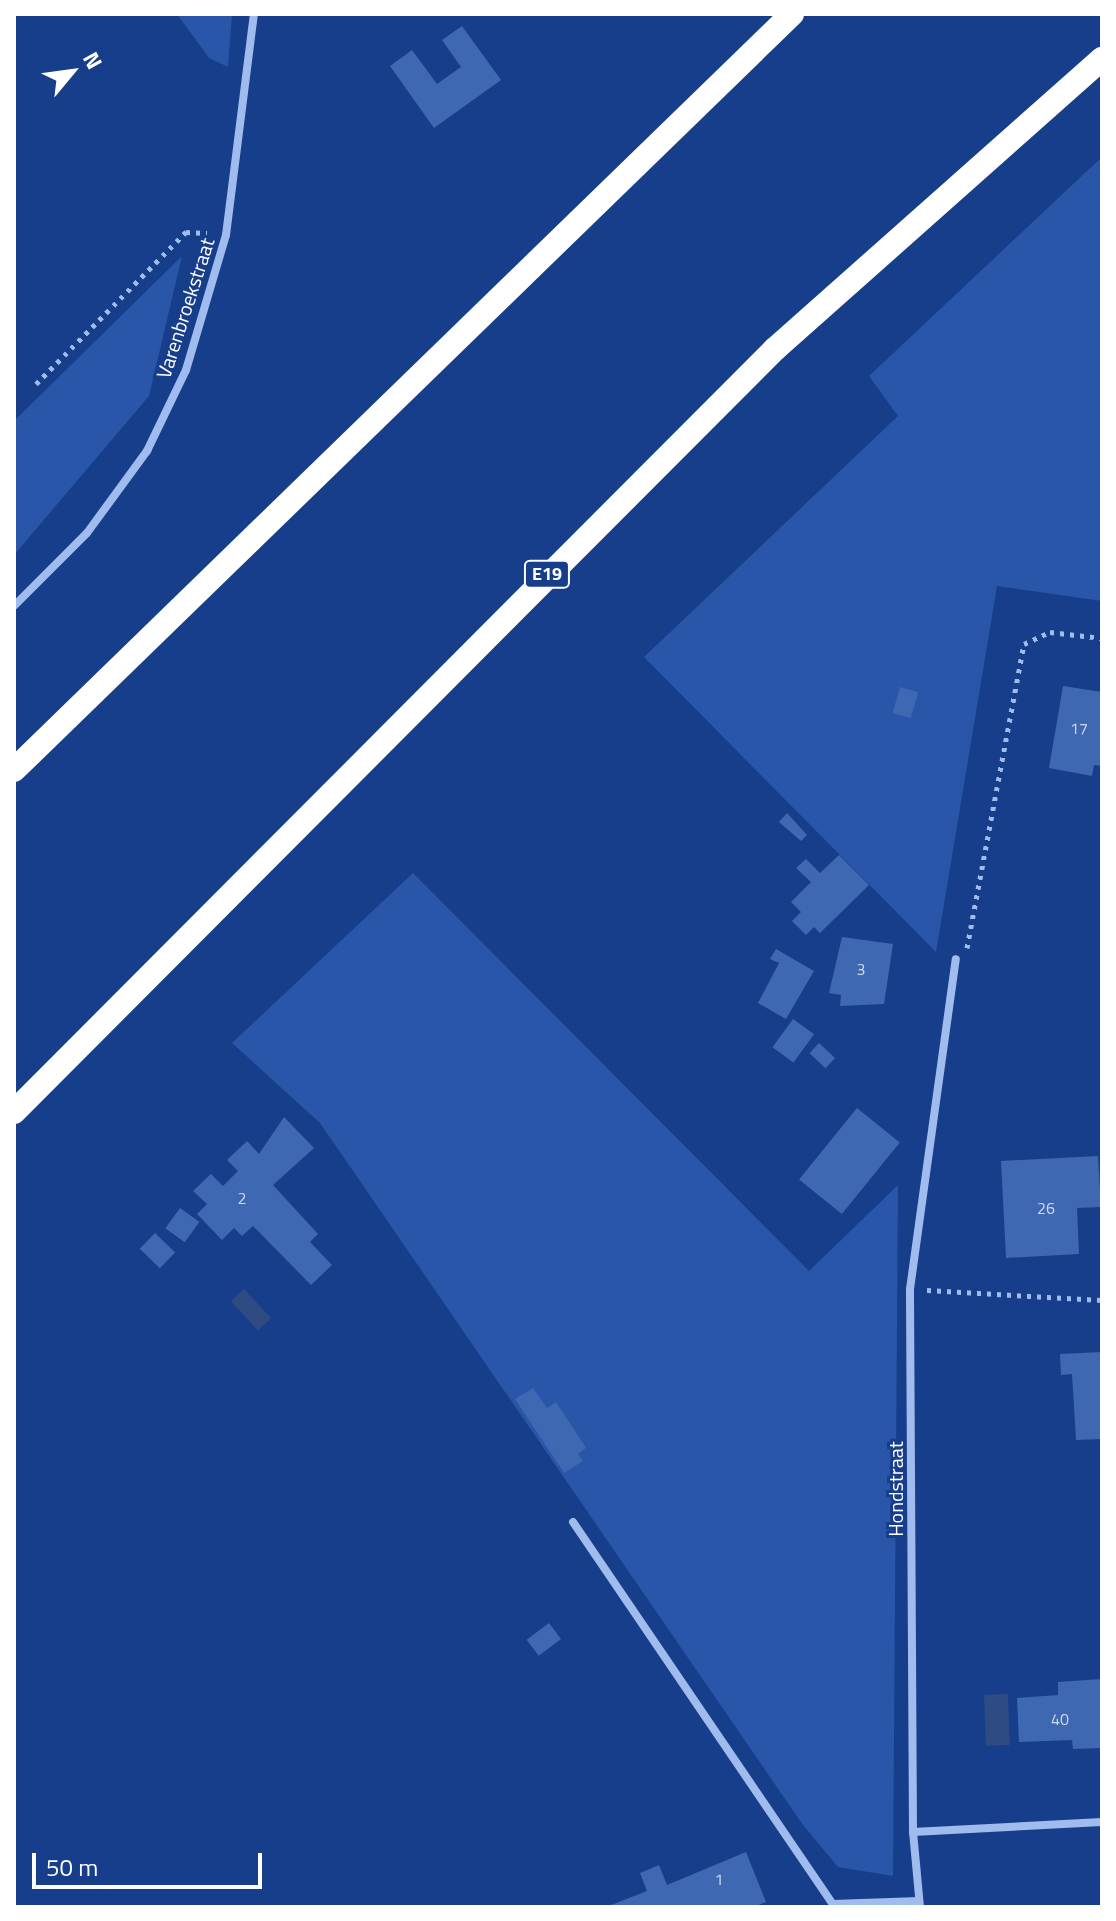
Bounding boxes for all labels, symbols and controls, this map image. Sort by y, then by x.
north arrow [32,32,112,112]
text: N [74,45,112,75]
street label: Varenbroekstraat [151,235,219,381]
road number: E19 [523,560,571,588]
house number: 17 [1070,718,1088,738]
house number: 3 [857,959,865,979]
house number: 2 [238,1188,246,1208]
house number: 26 [1037,1198,1055,1218]
street label: Hondstraat [883,1441,907,1537]
house number: 40 [1051,1709,1069,1729]
scale bar [36,1837,266,1887]
text: 50 m [46,1849,98,1885]
house number: 1 [715,1869,723,1889]

